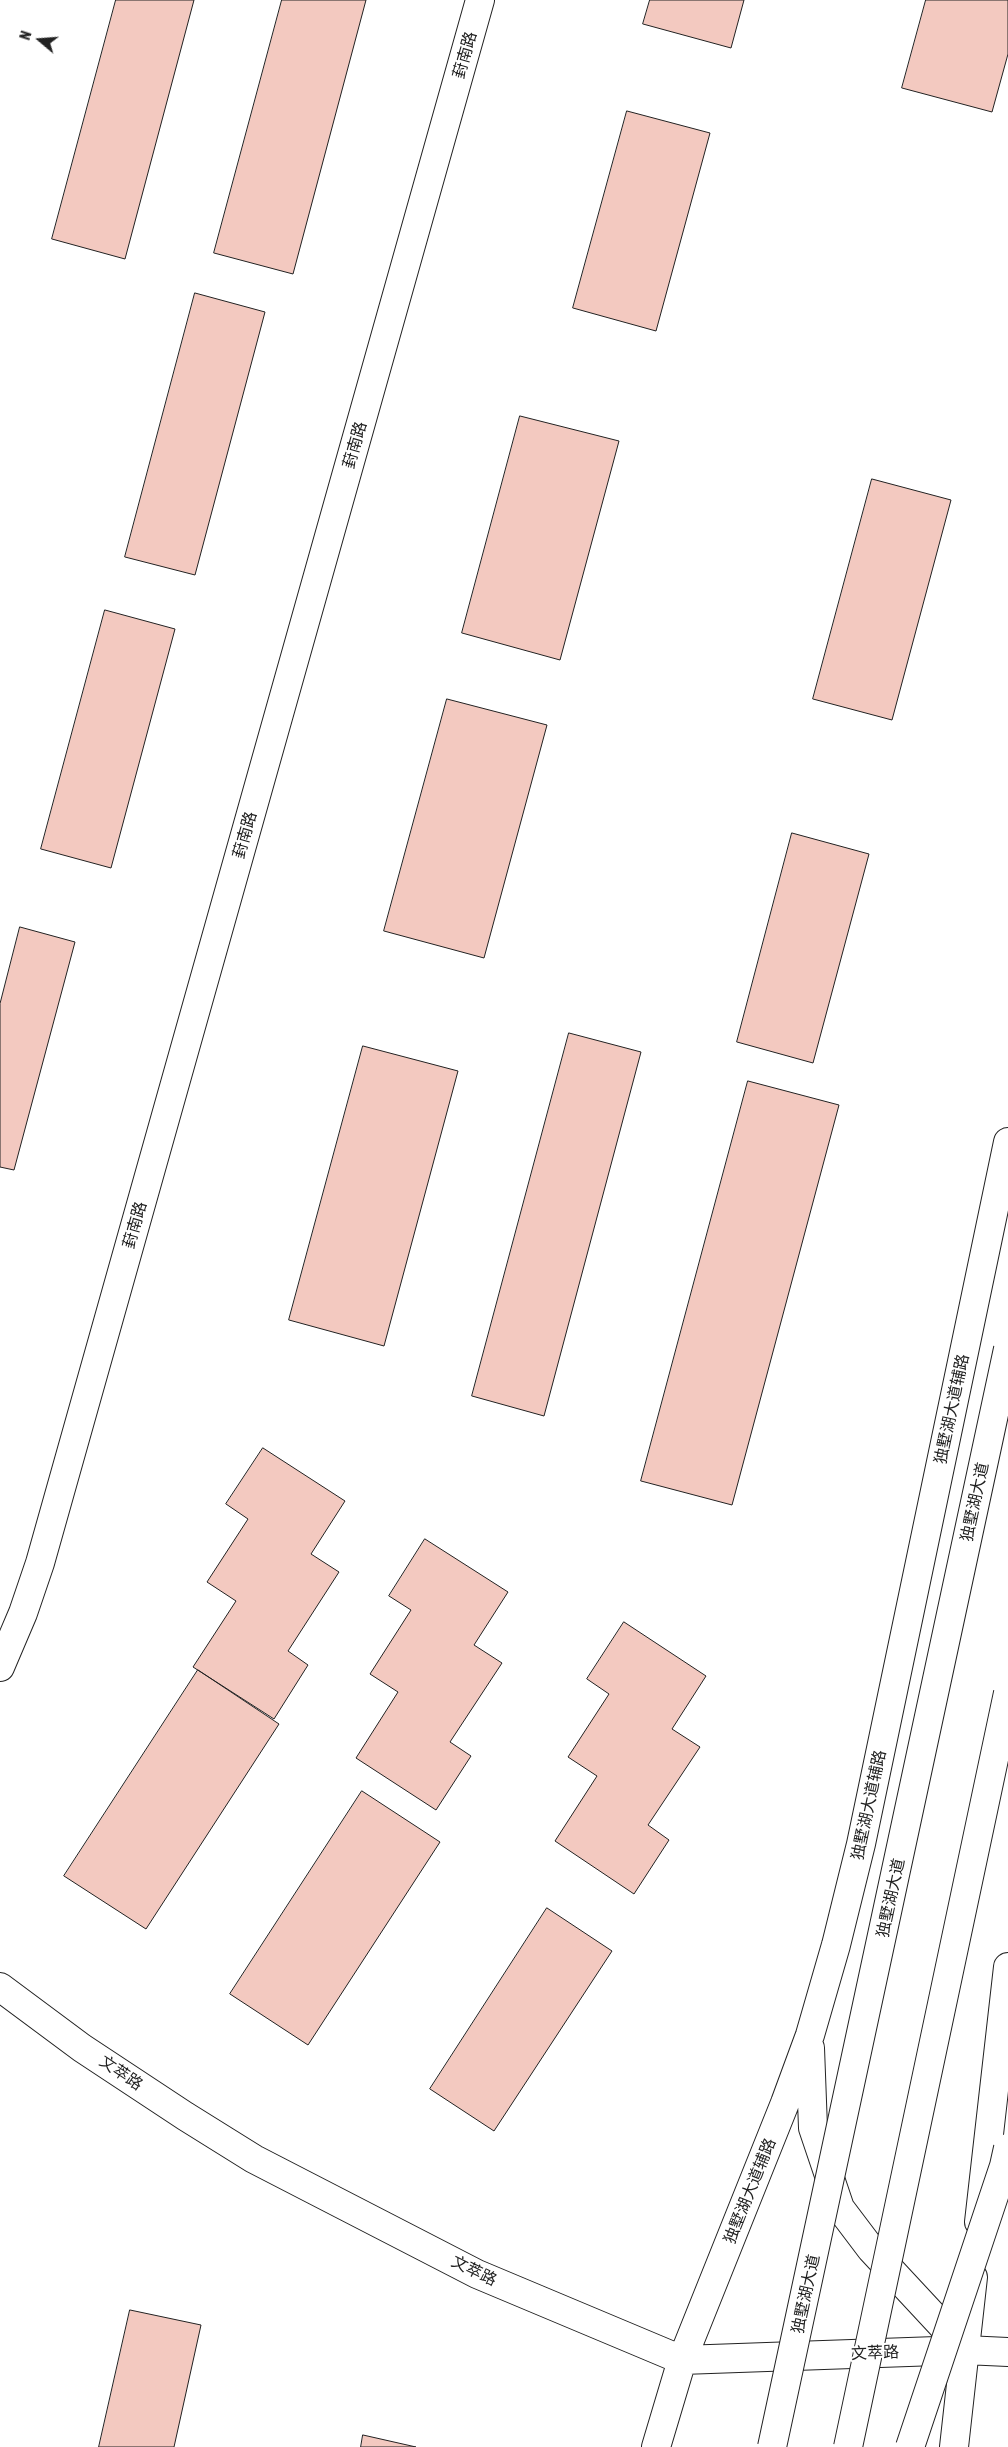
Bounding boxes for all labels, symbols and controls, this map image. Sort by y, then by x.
north arrow [15,15,65,65]
text: N [17,29,35,42]
street label: 葑南路 [449,29,481,81]
street label: 葑南路 [339,419,371,471]
street label: 葑南路 [229,809,261,861]
street label: 葑南路 [119,1199,151,1251]
street label: 独墅湖大道辅路 [931,1352,973,1466]
street label: 独墅湖大道 [957,1461,993,1543]
street label: 独墅湖大道辅路 [848,1748,890,1862]
street label: 独墅湖大道 [873,1857,909,1939]
street label: 文萃路 [96,2052,146,2094]
street label: 独墅湖大道辅路 [720,2135,780,2247]
street label: 文萃路 [448,2252,500,2290]
street label: 独墅湖大道 [788,2253,824,2335]
street label: 文萃路 [851,2343,899,2363]

